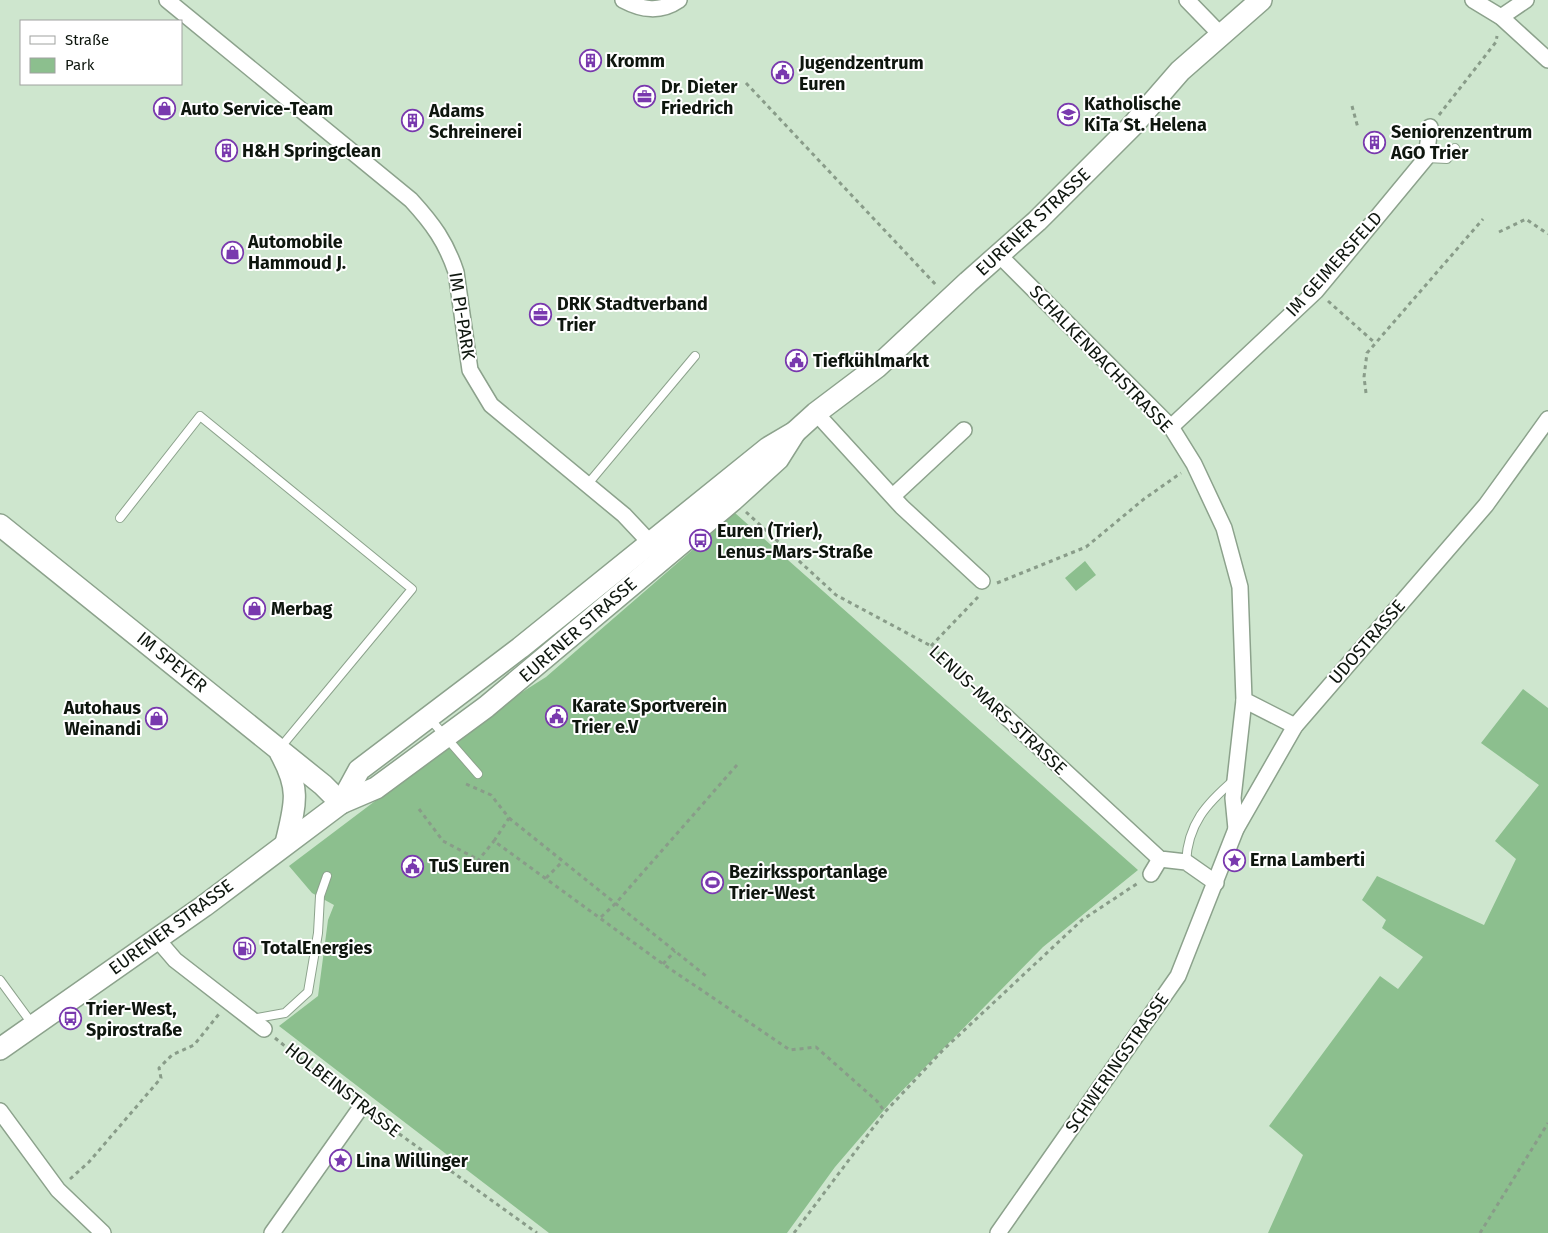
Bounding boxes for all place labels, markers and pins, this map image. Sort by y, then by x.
building icon: Kromm [578,49,602,73]
place label: Kromm [606,50,665,72]
place label: Jugendzentrum Euren [798,52,924,95]
public building icon: Jugendzentrum Euren [771,61,795,85]
place label: Dr. Dieter Friedrich [661,76,738,119]
office icon: Dr. Dieter Friedrich [633,85,657,109]
place label: Katholische KiTa St. Helena [1084,93,1207,136]
shop icon: Auto Service-Team [153,97,177,121]
place label: Auto Service-Team [180,98,333,120]
place label: Adams Schreinerei [428,100,522,143]
school or university icon: Katholische KiTa St. Helena [1056,102,1080,126]
building icon: Adams Schreinerei [401,109,425,133]
place label: Seniorenzentrum AGO Trier [1390,121,1532,164]
building icon: Seniorenzentrum AGO Trier [1363,130,1387,154]
building icon: H&H Springclean [214,139,238,163]
place label: H&H Springclean [242,140,381,162]
place label: Automobile Hammoud J. [247,231,346,274]
shop icon: Automobile Hammoud J. [220,240,244,264]
place label: DRK Stadtverband Trier [557,293,708,336]
office icon: DRK Stadtverband Trier [529,302,553,326]
public building icon: Tiefkühlmarkt [785,349,809,373]
place label: Tiefkühlmarkt [813,350,930,372]
place label: Euren (Trier), Lenus-Mars-Straße [717,520,873,563]
bus stop icon: Euren (Trier), Lenus-Mars-Straße [689,529,713,553]
shop icon: Merbag [243,597,267,621]
place label: Merbag [271,598,333,620]
place label: Karate Sportverein Trier e.V [572,695,727,738]
place label: Autohaus Weinandi [63,697,141,740]
public building icon: Karate Sportverein Trier e.V [544,704,568,728]
shop icon: Autohaus Weinandi [145,706,169,730]
place icon: Erna Lamberti [1222,848,1246,872]
place label: Erna Lamberti [1250,849,1365,871]
public building icon: TuS Euren [401,854,425,878]
place label: TuS Euren [429,855,509,877]
place label: Bezirkssportanlage Trier-West [729,861,887,904]
sports icon: Bezirkssportanlage Trier-West [701,870,725,894]
fuel station icon: TotalEnergies [233,936,257,960]
place label: TotalEnergies [261,937,373,959]
place label: Trier-West, Spirostraße [86,998,182,1041]
bus stop icon: Trier-West, Spirostraße [58,1007,82,1031]
place icon: Lina Willinger [328,1149,352,1173]
place label: Lina Willinger [356,1150,469,1172]

